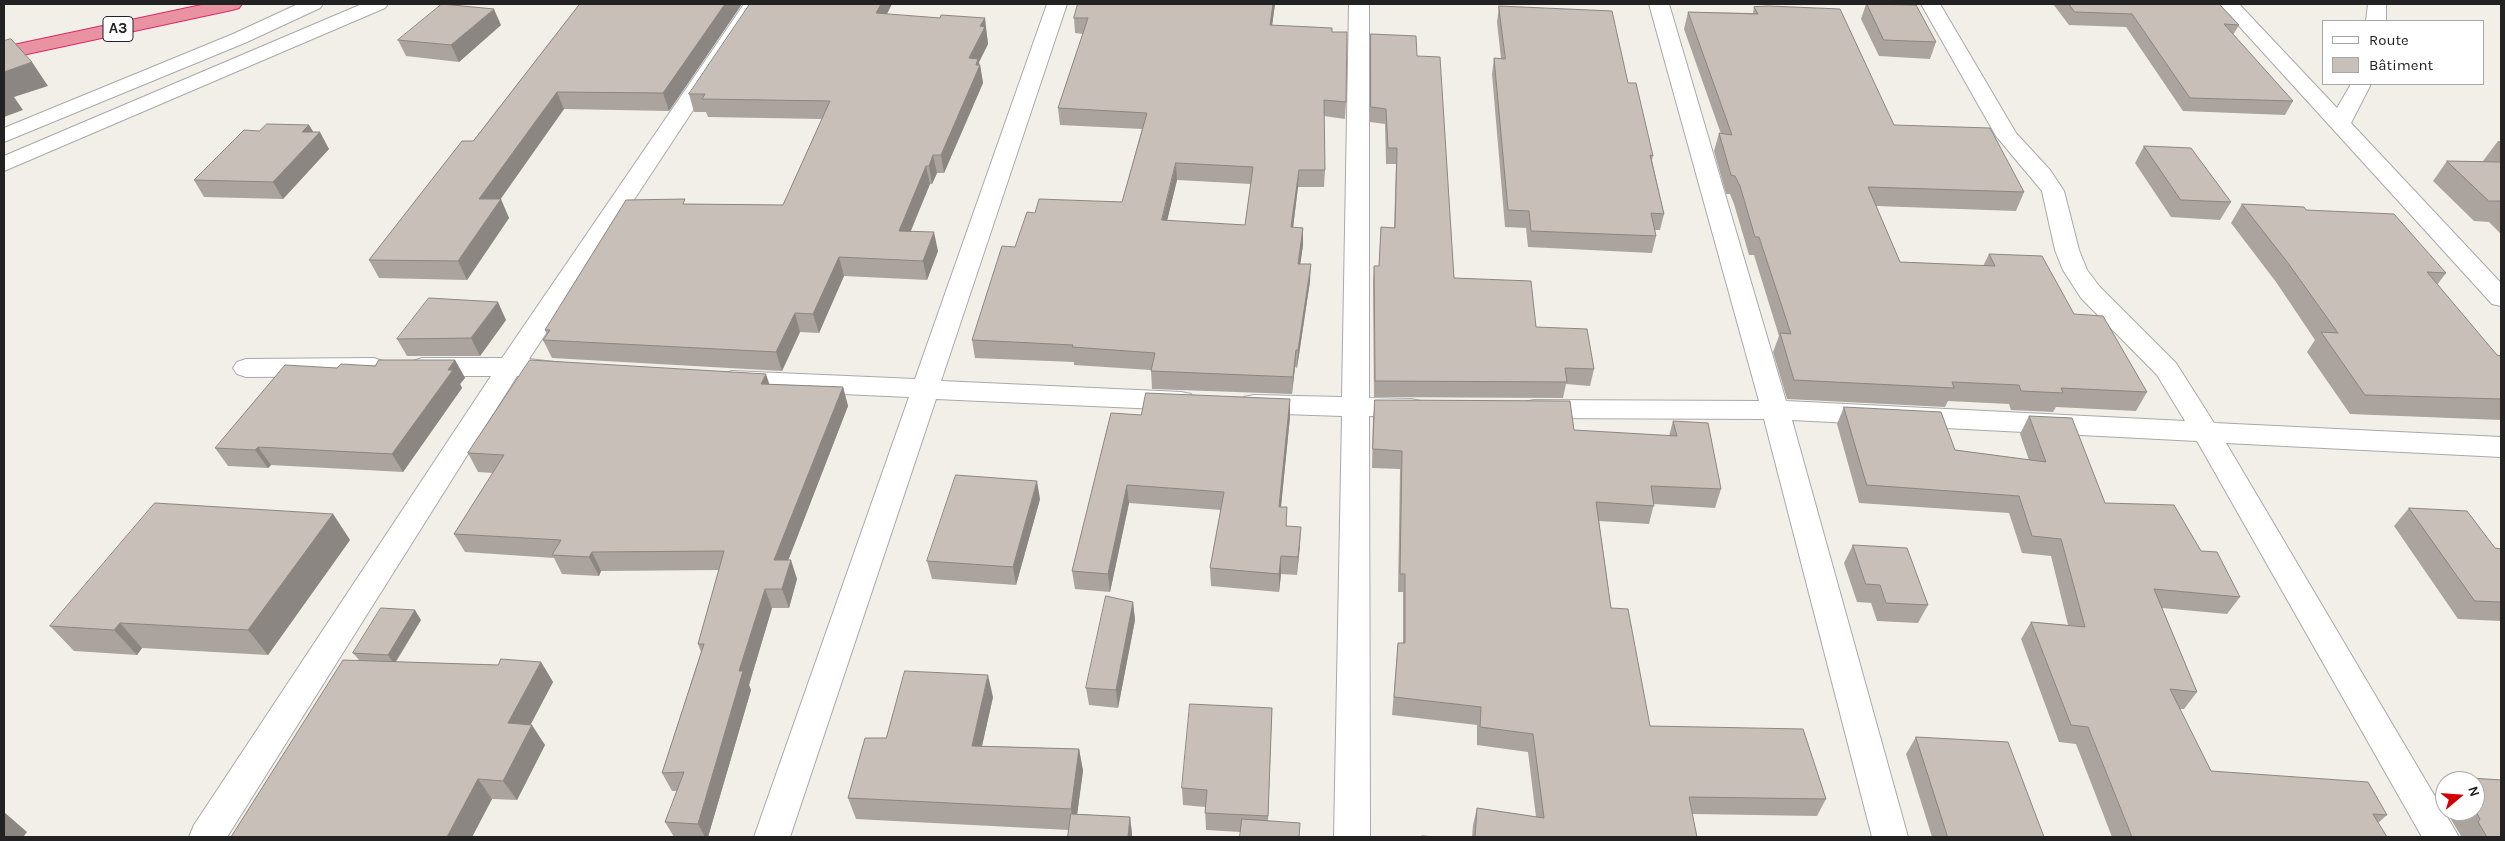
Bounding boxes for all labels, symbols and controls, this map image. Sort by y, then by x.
road number: A3 [103,16,133,42]
legend [2322,20,2485,85]
text: Route [2369,31,2409,49]
text: Bâtiment [2369,56,2433,74]
north arrow [2435,771,2485,821]
text: N [2464,784,2483,799]

